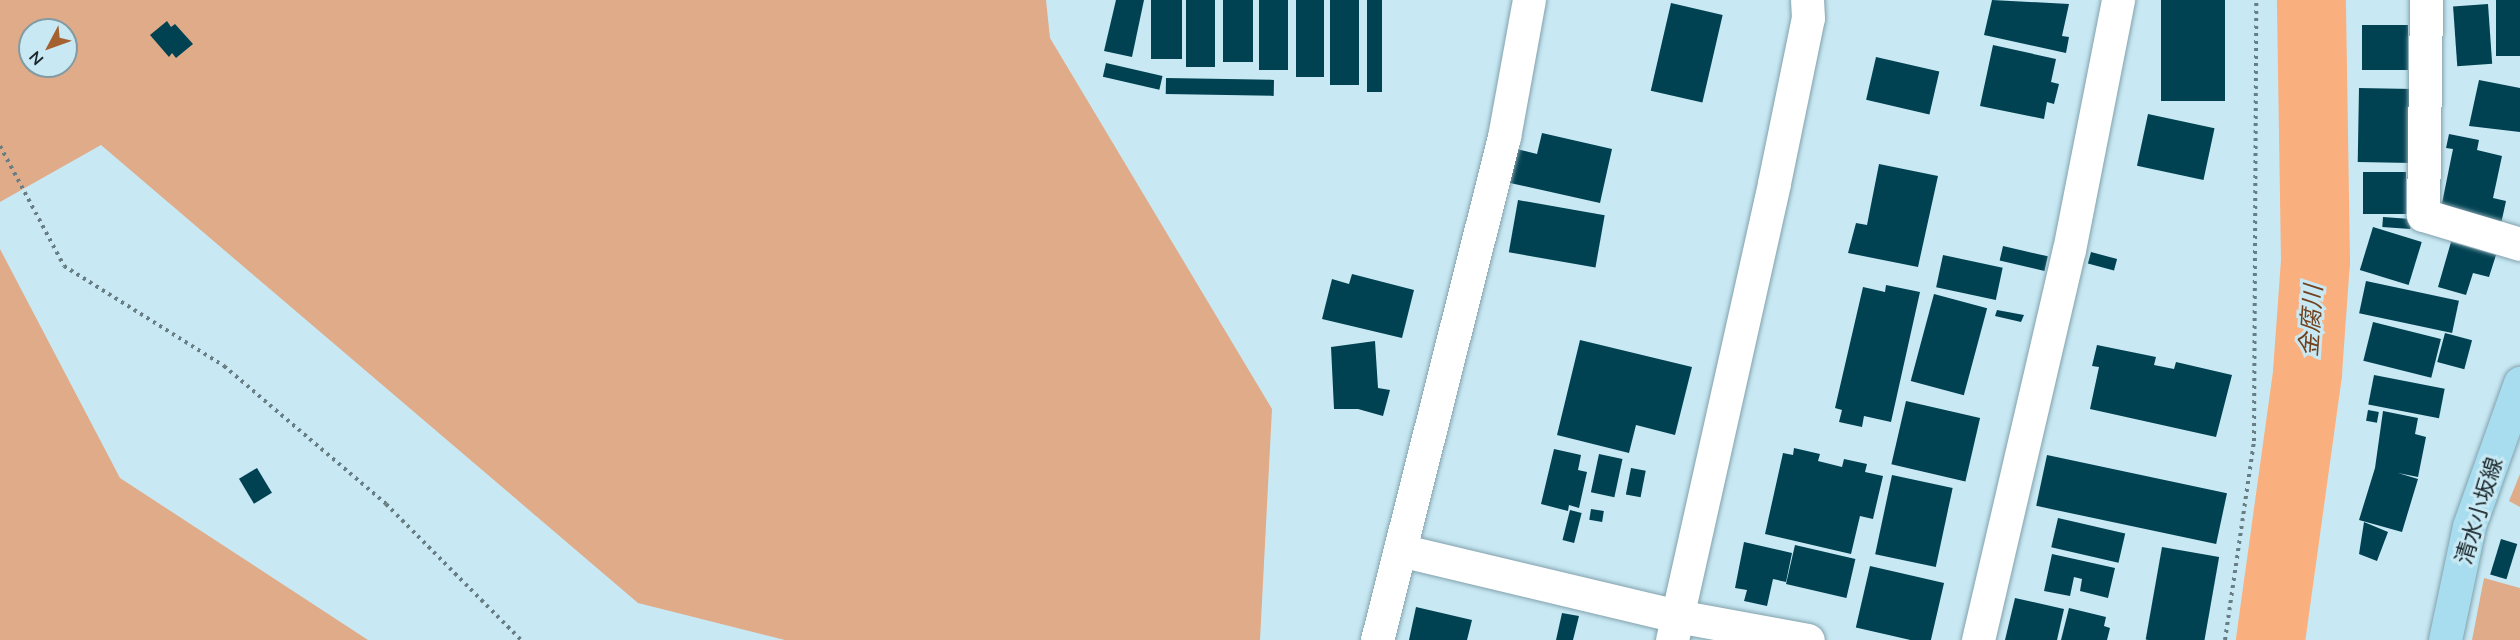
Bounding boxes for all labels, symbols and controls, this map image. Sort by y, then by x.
north arrow [18,18,78,78]
text: N [24,47,47,70]
water label: 金腐川 [2294,284,2328,358]
street label: 清水小坂線 [2450,455,2508,567]

